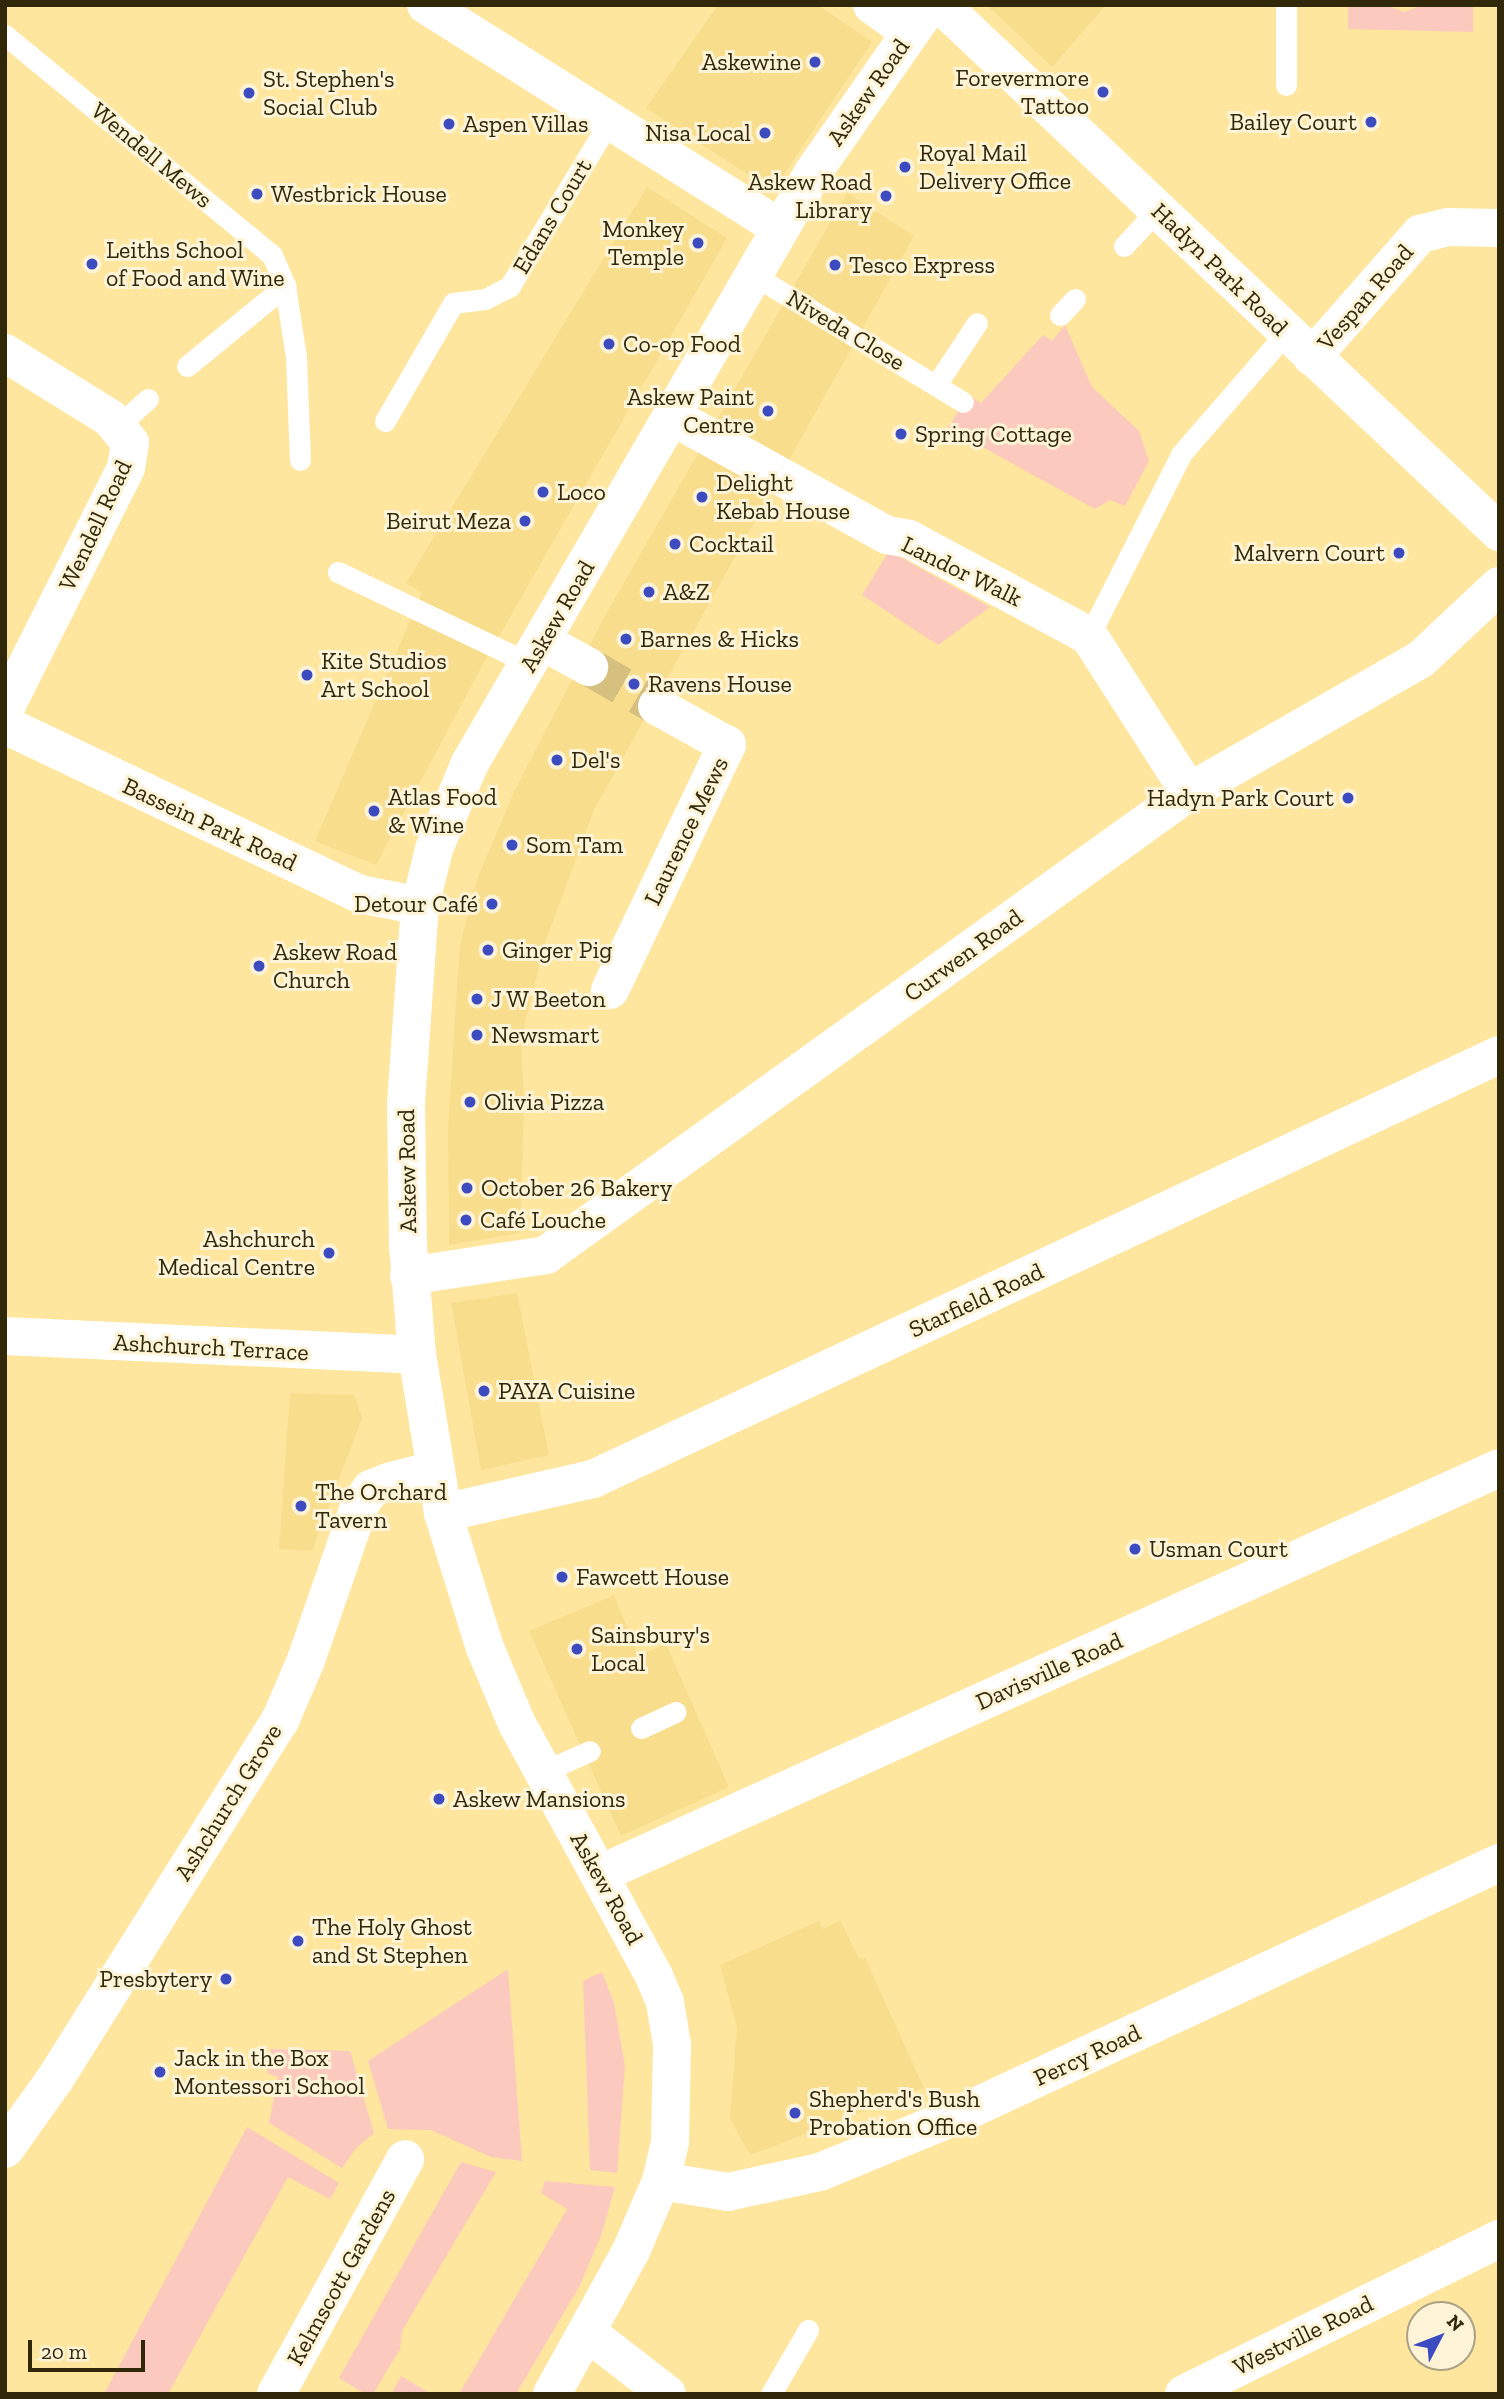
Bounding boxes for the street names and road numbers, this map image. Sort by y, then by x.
street label: Askew Road [820,33,916,151]
street label: Wendell Mews [86,96,218,214]
street label: Edans Court [506,153,598,279]
street label: Hadyn Park Road [1146,197,1294,341]
street label: Vespan Road [1311,238,1419,356]
street label: Niveda Close [782,283,910,377]
street label: Wendell Road [52,455,138,595]
street label: Landor Walk [897,529,1027,613]
street label: Askew Road [513,555,601,677]
street label: Laurence Mews [638,752,734,910]
street label: Bassein Park Road [118,771,302,877]
street label: Curwen Road [898,902,1028,1008]
street label: Askew Road [392,1108,422,1234]
street label: Starfield Road [904,1256,1048,1344]
street label: Ashchurch Terrace [112,1327,310,1367]
street label: Davisville Road [971,1626,1127,1716]
street label: Ashchurch Grove [168,1718,288,1886]
street label: Askew Road [564,1827,650,1949]
street label: Percy Road [1029,2018,1145,2092]
street label: Kelmscott Gardens [281,2184,401,2370]
street label: Westville Road [1228,2289,1378,2381]

